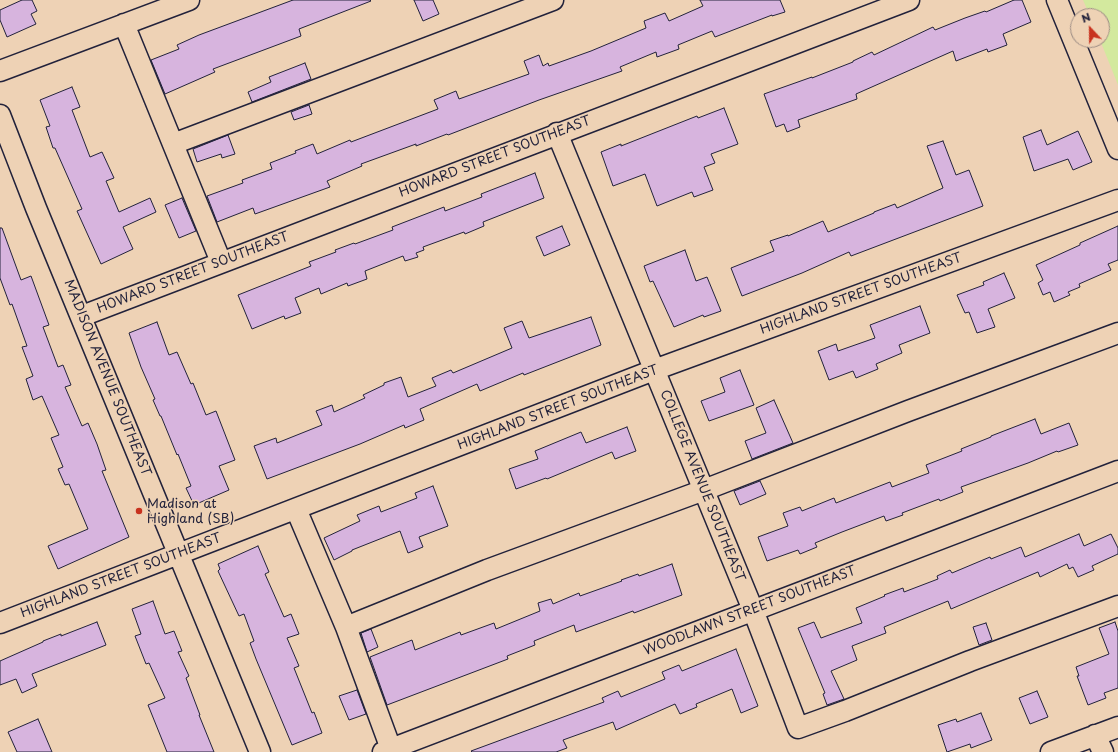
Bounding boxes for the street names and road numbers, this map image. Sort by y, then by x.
street label: HOWARD STREET SOUTHEAST [397,113,593,201]
street label: HOWARD STREET SOUTHEAST [95,229,291,317]
street label: HIGHLAND STREET SOUTHEAST [758,250,964,338]
street label: MADISON AVENUE SOUTHEAST [60,278,154,478]
street label: HIGHLAND STREET SOUTHEAST [456,362,660,454]
street label: COLLEGE AVENUE SOUTHEAST [656,388,748,584]
street label: HIGHLAND STREET SOUTHEAST [19,530,223,622]
street label: WOODLAWN STREET SOUTHEAST [642,563,858,659]

